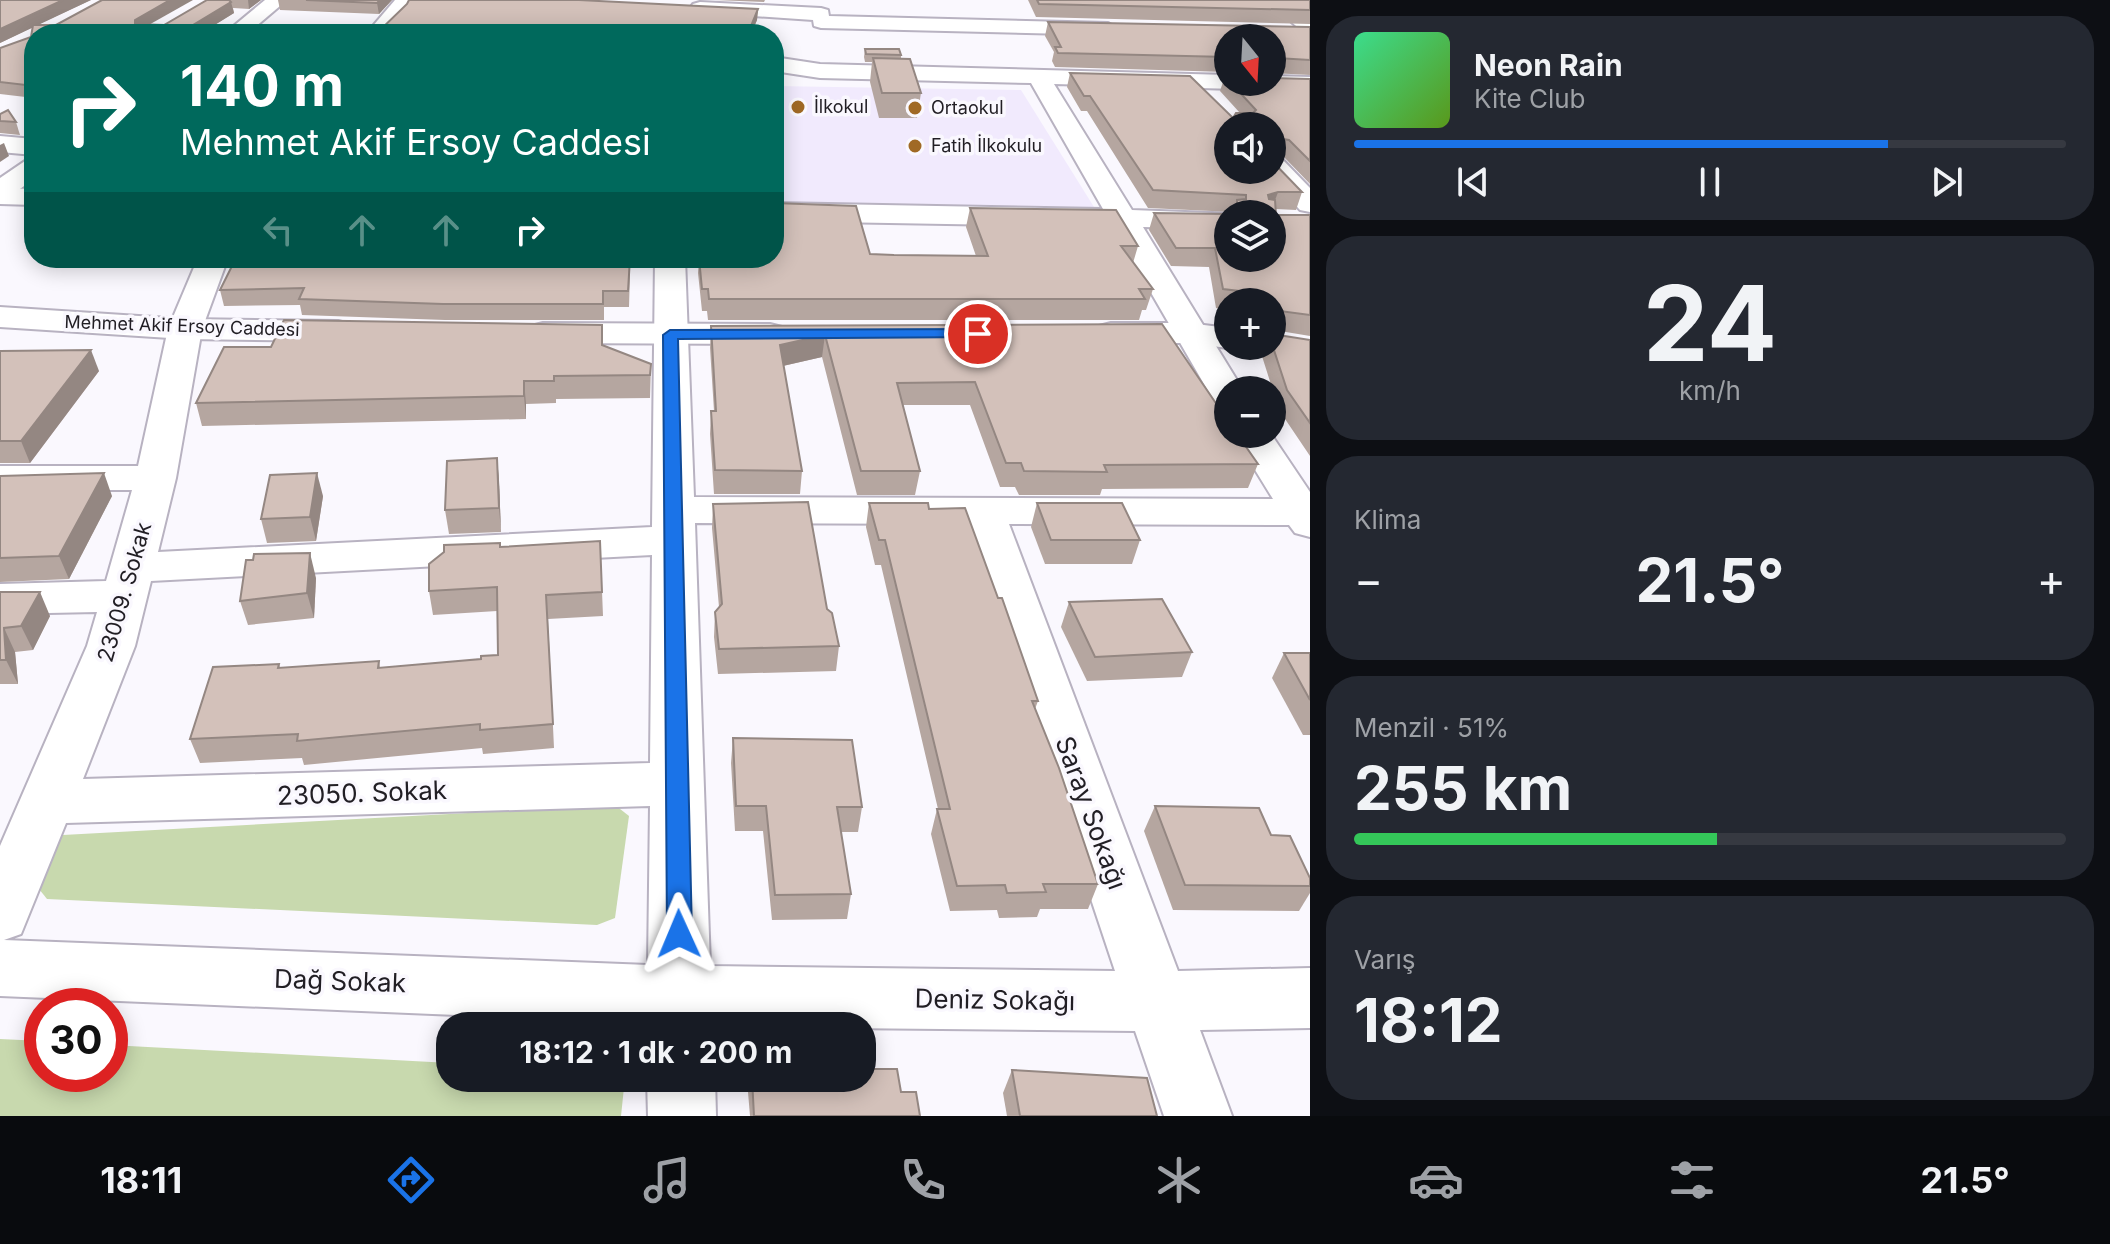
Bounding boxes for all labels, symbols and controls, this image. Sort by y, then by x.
north arrow [1214,24,1286,96]
map controls [1214,24,1286,448]
text: Neon Rain [1474,47,1623,83]
text: 140 m [180,52,344,120]
icon: right [48,56,152,160]
text: Kite Club [1474,83,1585,114]
place label: İlkokul [814,95,868,117]
place label: Ortaokul [931,97,1004,118]
marker: İlkokul [789,98,807,116]
marker: Ortaokul [906,99,924,117]
button: sound [1214,112,1286,184]
text: Mehmet Akif Ersoy Caddesi [180,120,651,164]
place label: Fatih İlkokulu [931,134,1042,156]
marker: Fatih İlkokulu [906,137,924,155]
icon: previous [1451,160,1495,204]
icon: pause [1688,160,1732,204]
icon: next [1925,160,1969,204]
button: layers [1214,200,1286,272]
icon: left [256,208,300,252]
icon: ahead [340,208,384,252]
icon: ahead [424,208,468,252]
icon: right [508,208,552,252]
text: 24 [1643,260,1777,386]
button: + [1214,288,1286,360]
pin [944,300,1012,368]
street label: Mehmet Akif Ersoy Caddesi [64,311,300,340]
icon: arrive [956,312,1000,356]
text: km/h [1679,375,1741,406]
button: − [1214,376,1286,448]
text: Klima [1354,504,1421,535]
street label: 23009. Sokak [92,519,156,665]
text: 21.5° [1636,544,1784,616]
text: − [1354,553,1383,607]
text: + [2037,553,2066,607]
text: Menzil · 51% [1354,712,1509,743]
street label: Saray Sokağı [1049,732,1134,894]
text: 255 km [1354,752,1572,824]
street label: 23050. Sokak [276,774,448,811]
position arrow [637,892,721,976]
text: Varış [1354,944,1415,975]
street label: Dağ Sokak [274,963,407,998]
street label: Deniz Sokağı [914,983,1076,1016]
text: 18:12 [1354,984,1503,1056]
speed limit sign: 30 [24,988,128,1092]
text: 18:12 · 1 dk · 200 m [520,1034,792,1070]
icon: directions [383,1152,439,1208]
icon: music [639,1152,695,1208]
icon: phone [895,1152,951,1208]
icon: climate [1151,1152,1207,1208]
icon: car [1408,1152,1464,1208]
icon: filters [1664,1152,1720,1208]
text: 18:11 [100,1158,182,1202]
text: 21.5° [1920,1158,2010,1202]

